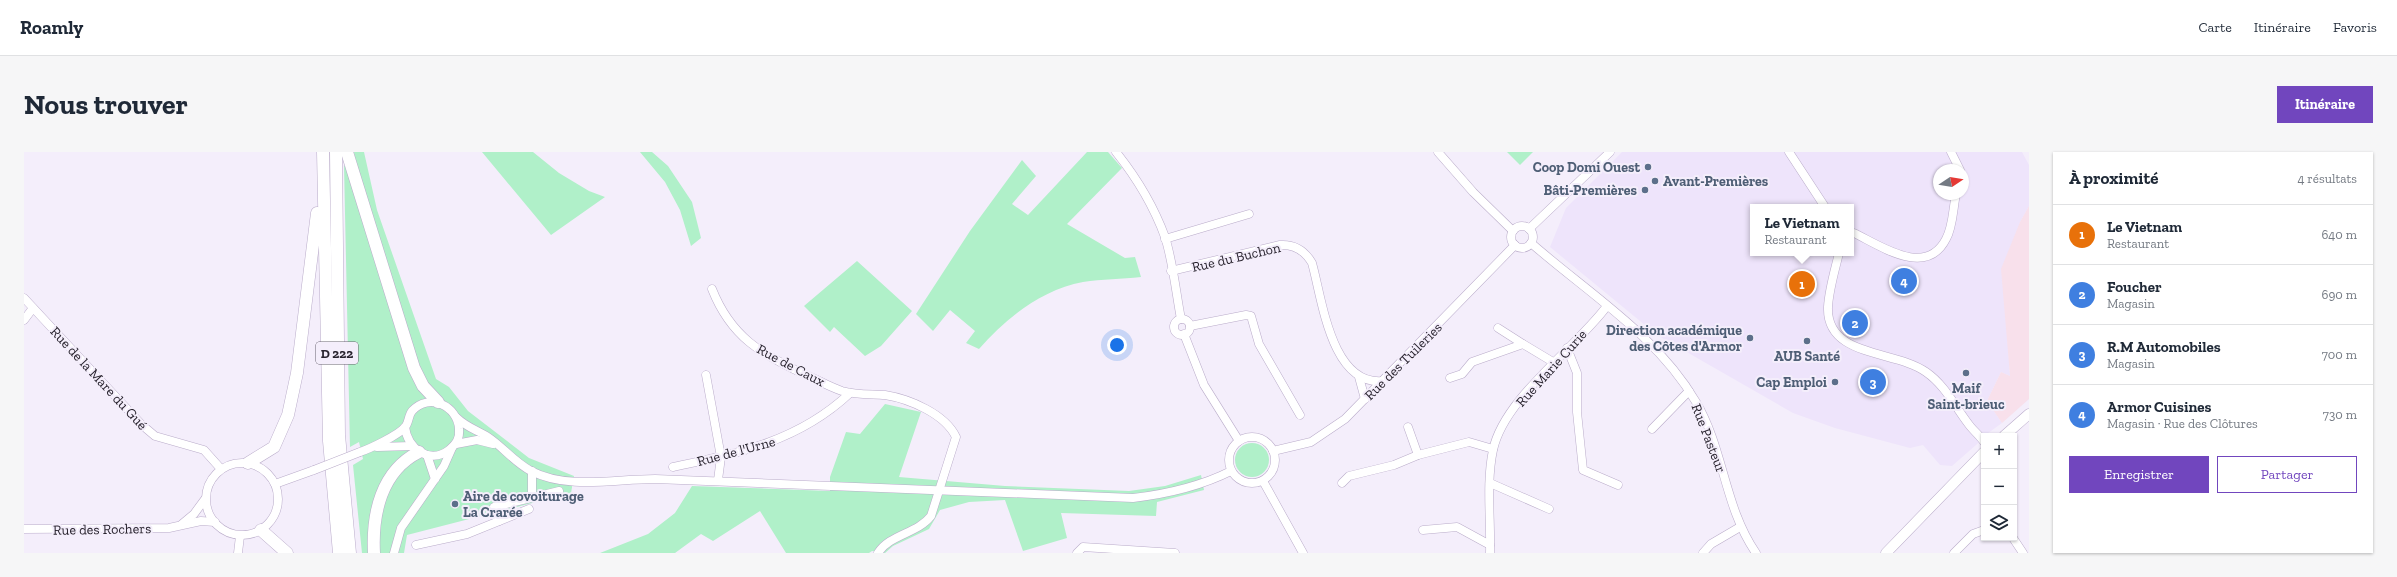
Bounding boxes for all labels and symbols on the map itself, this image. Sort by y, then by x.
place label: Coop Domi Ouest [1533,159,1640,176]
marker: Coop Domi Ouest [1643,162,1653,172]
north arrow [1933,164,1969,200]
place label: Avant-Premières [1663,173,1769,190]
marker: Avant-Premières [1650,176,1660,186]
place label: Bâti-Premières [1544,182,1638,199]
marker: Bâti-Premières [1640,185,1650,195]
street label: Rue du Buchon [1190,239,1282,276]
pin: 4 [1891,266,1917,296]
pin: 1 [1789,269,1815,299]
pin: 2 [1842,308,1868,338]
street label: Rue des Tuileries [1361,319,1446,404]
place label: Direction académique des Côtes d'Armor [1606,322,1742,355]
street label: Rue de la Mare du Gué [46,323,151,434]
street label: Rue Marie Curie [1512,326,1591,410]
marker: Direction académique des Côtes d'Armor [1745,333,1755,343]
your location [1107,335,1127,355]
marker: AUB Santé [1802,336,1812,346]
street label: Rue de Caux [754,340,828,390]
road number: D 222 [316,342,358,364]
place label: AUB Santé [1774,348,1840,365]
pin: 3 [1860,367,1886,397]
marker: Maif Saint-brieuc [1961,368,1971,378]
place label: Cap Emploi [1756,374,1827,391]
marker: Cap Emploi [1830,377,1840,387]
place label: Maif Saint-brieuc [1927,380,2005,413]
street label: Rue Pasteur [1688,401,1730,475]
street label: Rue de l'Urne [695,433,777,470]
place label: Aire de covoiturage La Crarée [463,488,584,521]
marker: Aire de covoiturage La Crarée [450,499,460,509]
street label: Rue des Rochers [53,520,151,539]

